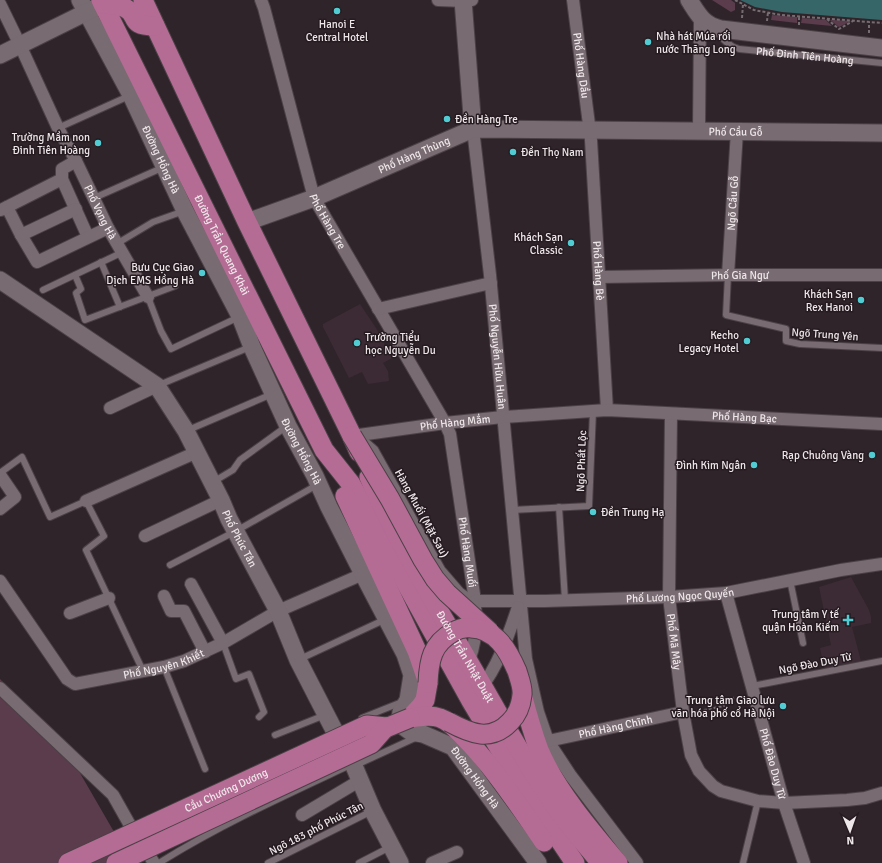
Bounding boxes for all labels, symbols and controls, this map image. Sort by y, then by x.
marker: Hanoi E Central Hotel [332,6,342,16]
place label: Hanoi E Central Hotel [306,18,368,44]
place label: Nhà hát Múa rối nước Thăng Long [656,29,736,56]
street label: Phố Hàng Dầu [570,32,592,99]
marker: Nhà hát Múa rối nước Thăng Long [643,37,653,47]
street label: Phố Đinh Tiên Hoàng [755,45,855,67]
place label: Đền Hàng Tre [455,112,518,126]
marker: Đền Hàng Tre [442,114,452,124]
street label: Đường Hồng Hà [139,124,182,196]
street label: Phố Cầu Gỗ [709,124,763,139]
place label: Trường Mầm non Đinh Tiên Hoàng [12,130,90,157]
street label: Phố Hàng Thùng [376,134,452,176]
marker: Trường Mầm non Đinh Tiên Hoàng [93,138,103,148]
place label: Đền Thọ Nam [521,145,584,159]
marker: Đền Thọ Nam [508,147,518,157]
street label: Ngõ Cầu Gỗ [725,175,741,231]
street label: Phố Vọng Hà [81,183,119,242]
street label: Đường Trần Quang Khải [191,192,252,297]
street label: Phố Hàng Tre [306,193,348,252]
place label: Khách Sạn Classic [514,231,563,257]
marker: Khách Sạn Classic [566,238,576,248]
street label: Phố Hàng Bè [590,240,606,301]
place label: Bưu Cục Giao Dịch EMS Hồng Hà [106,261,194,287]
marker: Bưu Cục Giao Dịch EMS Hồng Hà [197,268,207,278]
street label: Phố Gia Ngư [711,268,770,282]
place label: Khách Sạn Rex Hanoi [804,288,853,314]
marker: Khách Sạn Rex Hanoi [856,295,866,305]
street label: Phố Nguyễn Hữu Huân [486,303,509,410]
street label: Ngõ Trung Yên [791,326,859,343]
place label: Kecho Legacy Hotel [678,329,739,355]
place label: Trường Tiểu học Nguyễn Du [365,330,436,357]
marker: Kecho Legacy Hotel [742,336,752,346]
marker: Trường Tiểu học Nguyễn Du [352,338,362,348]
street label: Phố Hàng Bạc [712,409,777,426]
street label: Phố Hàng Mắm [419,412,491,433]
street label: Đường Hồng Hà [278,416,324,487]
street label: Ngõ Phất Lộc [573,430,589,492]
place label: Rạp Chuông Vàng [782,449,864,462]
marker: Rạp Chuông Vàng [867,450,877,460]
place label: Đình Kim Ngân [676,459,746,472]
marker: Đình Kim Ngân [749,460,759,470]
street label: Hàng Muối (Mặt Sau) [392,466,452,560]
place label: Đền Trung Hạ [601,505,665,519]
marker: Đền Trung Hạ [588,507,598,517]
street label: Phố Phúc Tân [219,508,259,569]
street label: Phố Hàng Muối [456,516,479,589]
street label: Phố Lương Ngọc Quyến [626,586,735,605]
place label: Trung tâm Y tế quận Hoàn Kiếm [762,607,839,634]
street label: Đường Trần Nhật Duật [433,608,497,705]
street label: Phố Mã Mây [664,613,684,672]
marker: Trung tâm Y tế quận Hoàn Kiếm [842,614,854,626]
street label: Phố Nguyên Khiết [122,647,206,682]
street label: Ngõ Đào Duy Từ [778,650,853,677]
place label: Trung tâm Giao lưu văn hóa phố cổ Hà Nội [671,694,775,720]
marker: Trung tâm Giao lưu văn hóa phố cổ Hà Nội [778,701,788,711]
street label: Phố Hàng Chĩnh [577,713,654,741]
street label: Phố Đào Duy Từ [757,727,789,801]
street label: Đường Hồng Hà [448,744,502,812]
street label: Cầu Chương Dương [183,766,270,815]
street label: Ngõ 183 phố Phúc Tân [267,798,365,858]
north arrow [830,811,870,851]
text: N [846,834,854,847]

